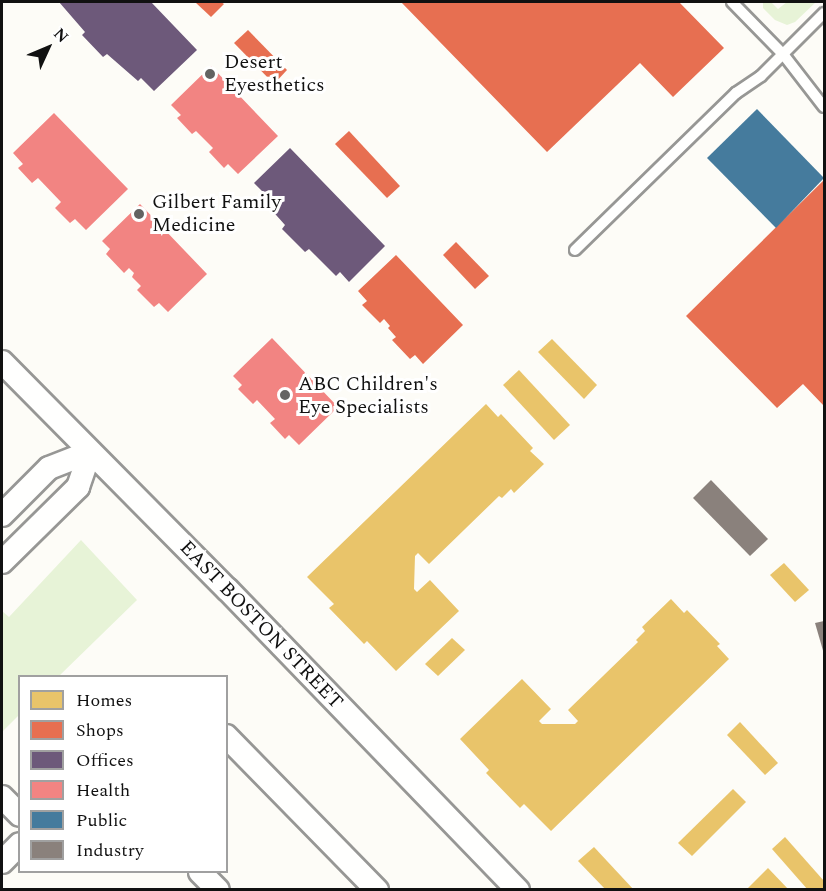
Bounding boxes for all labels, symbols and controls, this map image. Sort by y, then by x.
north arrow [18,18,78,78]
text: N [48,22,74,49]
place label: Desert Eyesthetics [224,51,325,98]
marker: Desert Eyesthetics [201,65,219,83]
place label: Gilbert Family Medicine [152,190,281,237]
marker: Gilbert Family Medicine [130,205,148,223]
place label: ABC Children's Eye Specialists [298,372,438,419]
marker: ABC Children's Eye Specialists [276,386,294,404]
street label: EAST BOSTON STREET [174,536,348,714]
legend [18,675,228,873]
text: Homes [76,687,132,714]
text: Shops [76,717,124,744]
text: Offices [76,747,134,774]
text: Health [76,777,130,804]
text: Public [76,807,127,834]
text: Industry [76,837,144,864]

